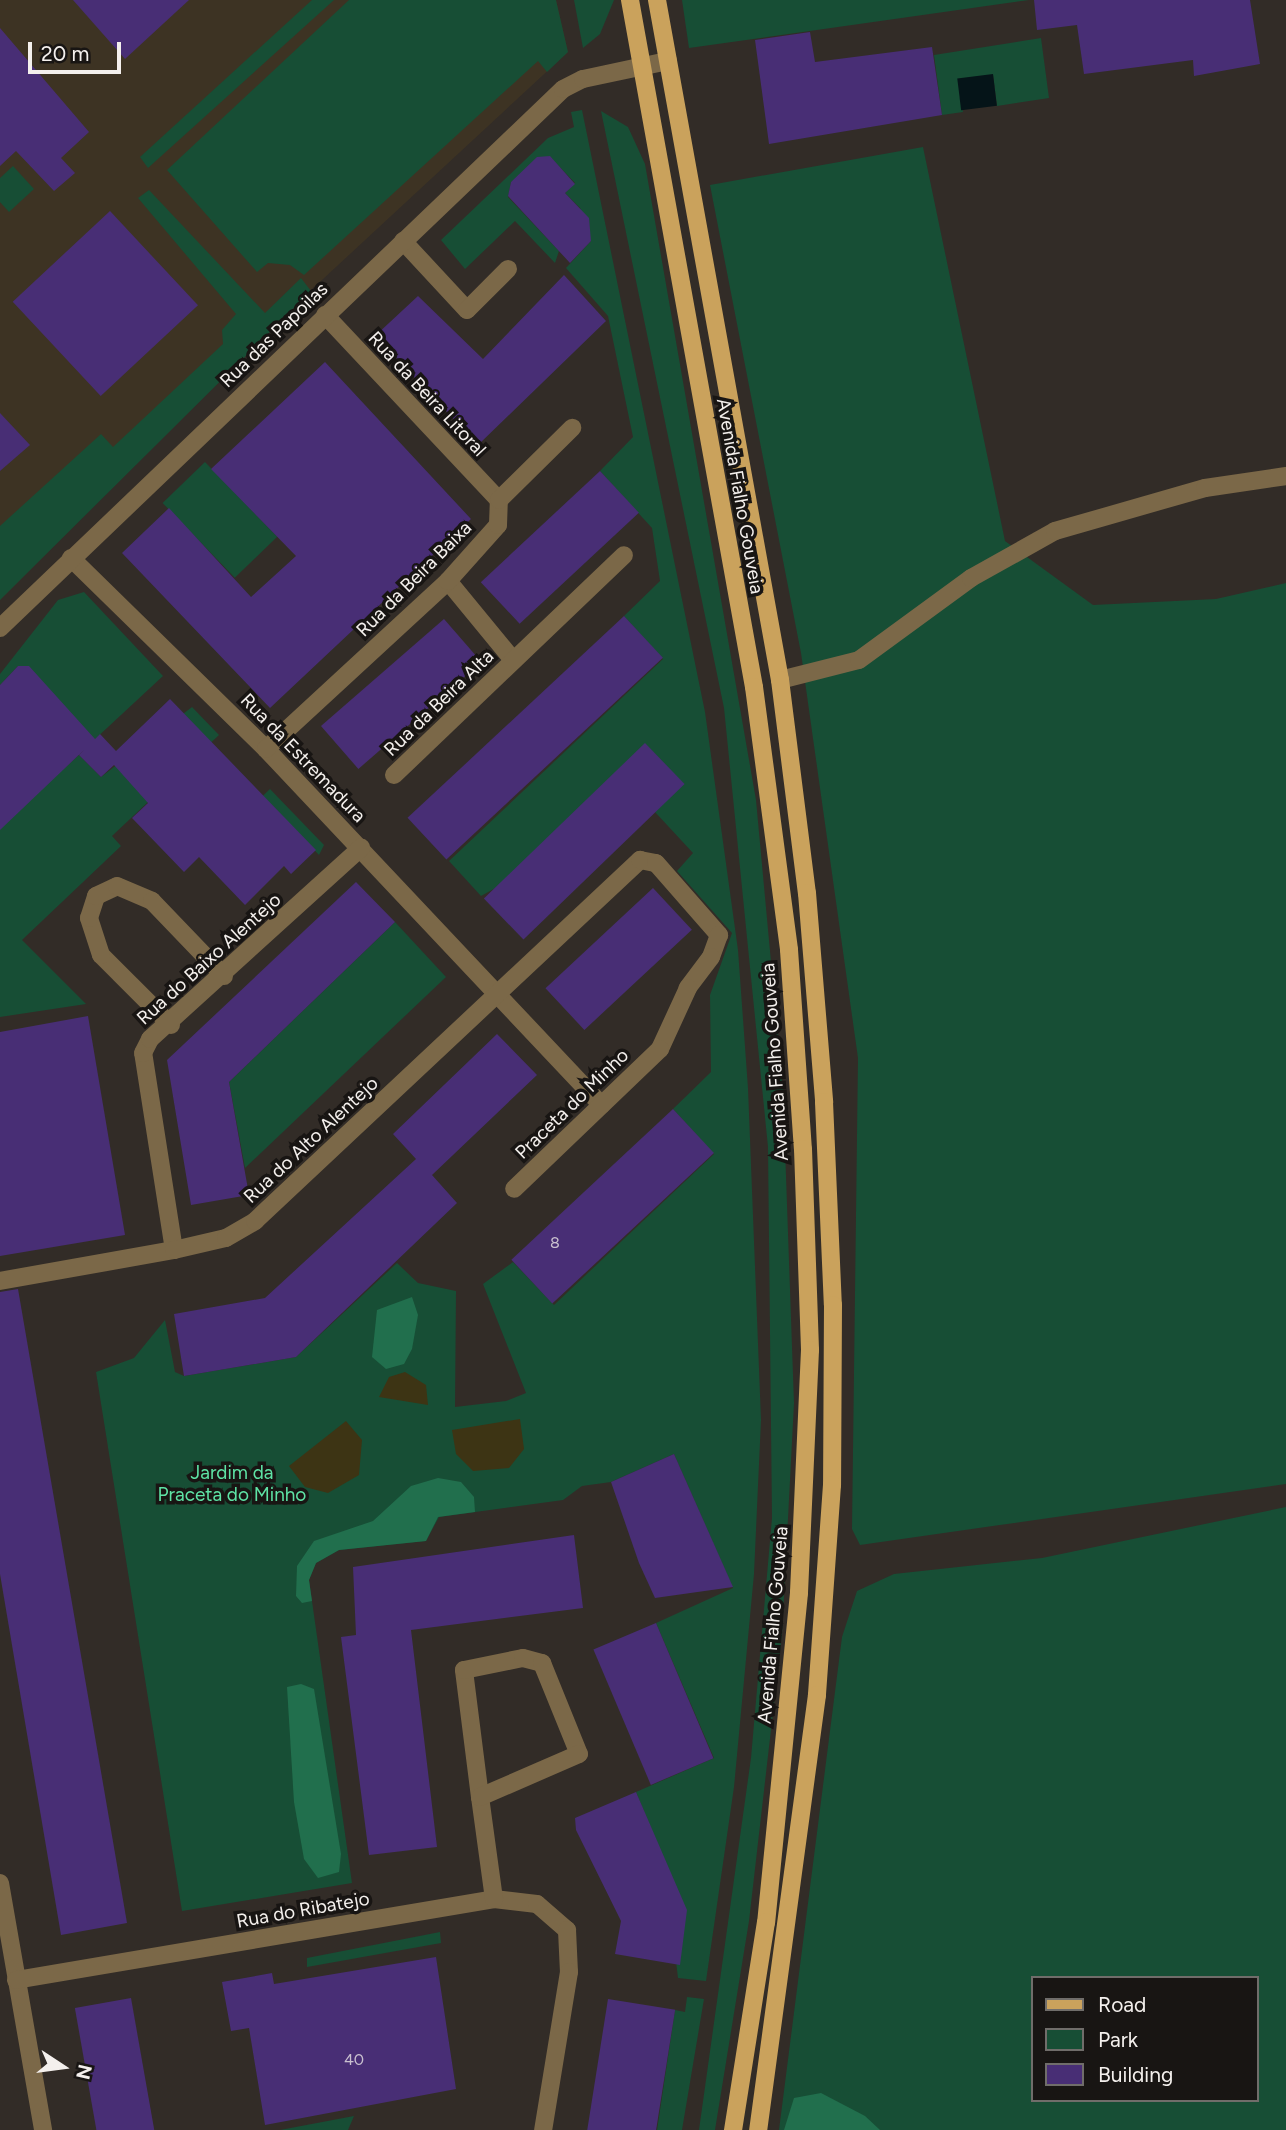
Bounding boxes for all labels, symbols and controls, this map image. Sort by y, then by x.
scale bar [32,28,124,72]
text: 20 m [41,41,89,66]
street label: Rua das Papoilas [215,278,333,392]
street label: Rua da Beira Litoral [363,327,491,461]
street label: Avenida Fialho Gouveia [712,396,768,596]
street label: Rua da Beira Baixa [352,517,476,641]
street label: Rua da Beira Alta [379,645,499,761]
street label: Rua da Estremadura [236,689,370,827]
street label: Rua do Baixo Alentejo [132,888,286,1030]
street label: Avenida Fialho Gouveia [757,962,793,1162]
street label: Praceta do Minho [511,1044,633,1164]
street label: Rua do Alto Alentejo [239,1072,383,1208]
house number: 8 [550,1233,560,1253]
park label: Jardim da Praceta do Minho [158,1462,306,1506]
street label: Avenida Fialho Gouveia [753,1525,793,1725]
street label: Rua do Ribatejo [235,1887,371,1933]
legend [1030,1976,1258,2102]
text: Road [1098,1992,1146,2017]
text: Park [1098,2027,1138,2052]
north arrow [28,2032,98,2102]
house number: 40 [344,2050,364,2070]
text: N [71,2062,97,2082]
text: Building [1098,2062,1173,2087]

